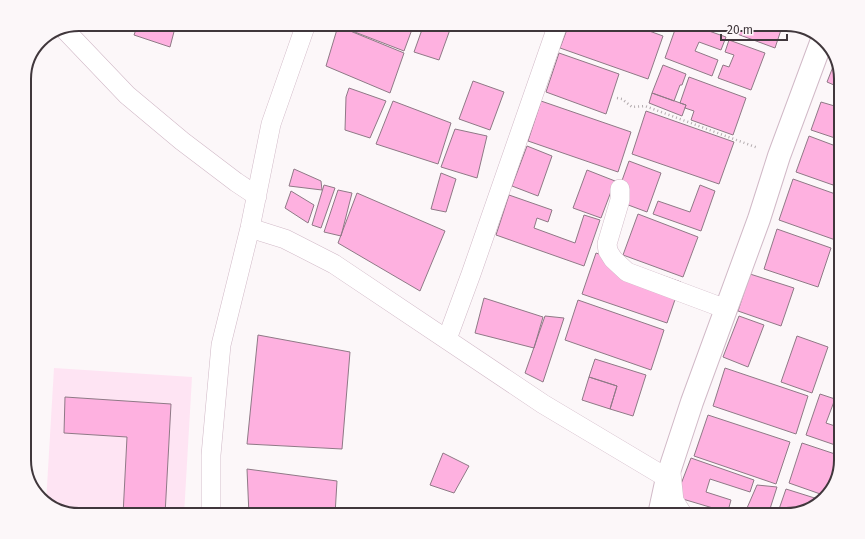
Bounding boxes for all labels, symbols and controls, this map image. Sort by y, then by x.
scale bar [721,16,787,42]
text: 20 m [727,23,753,37]

